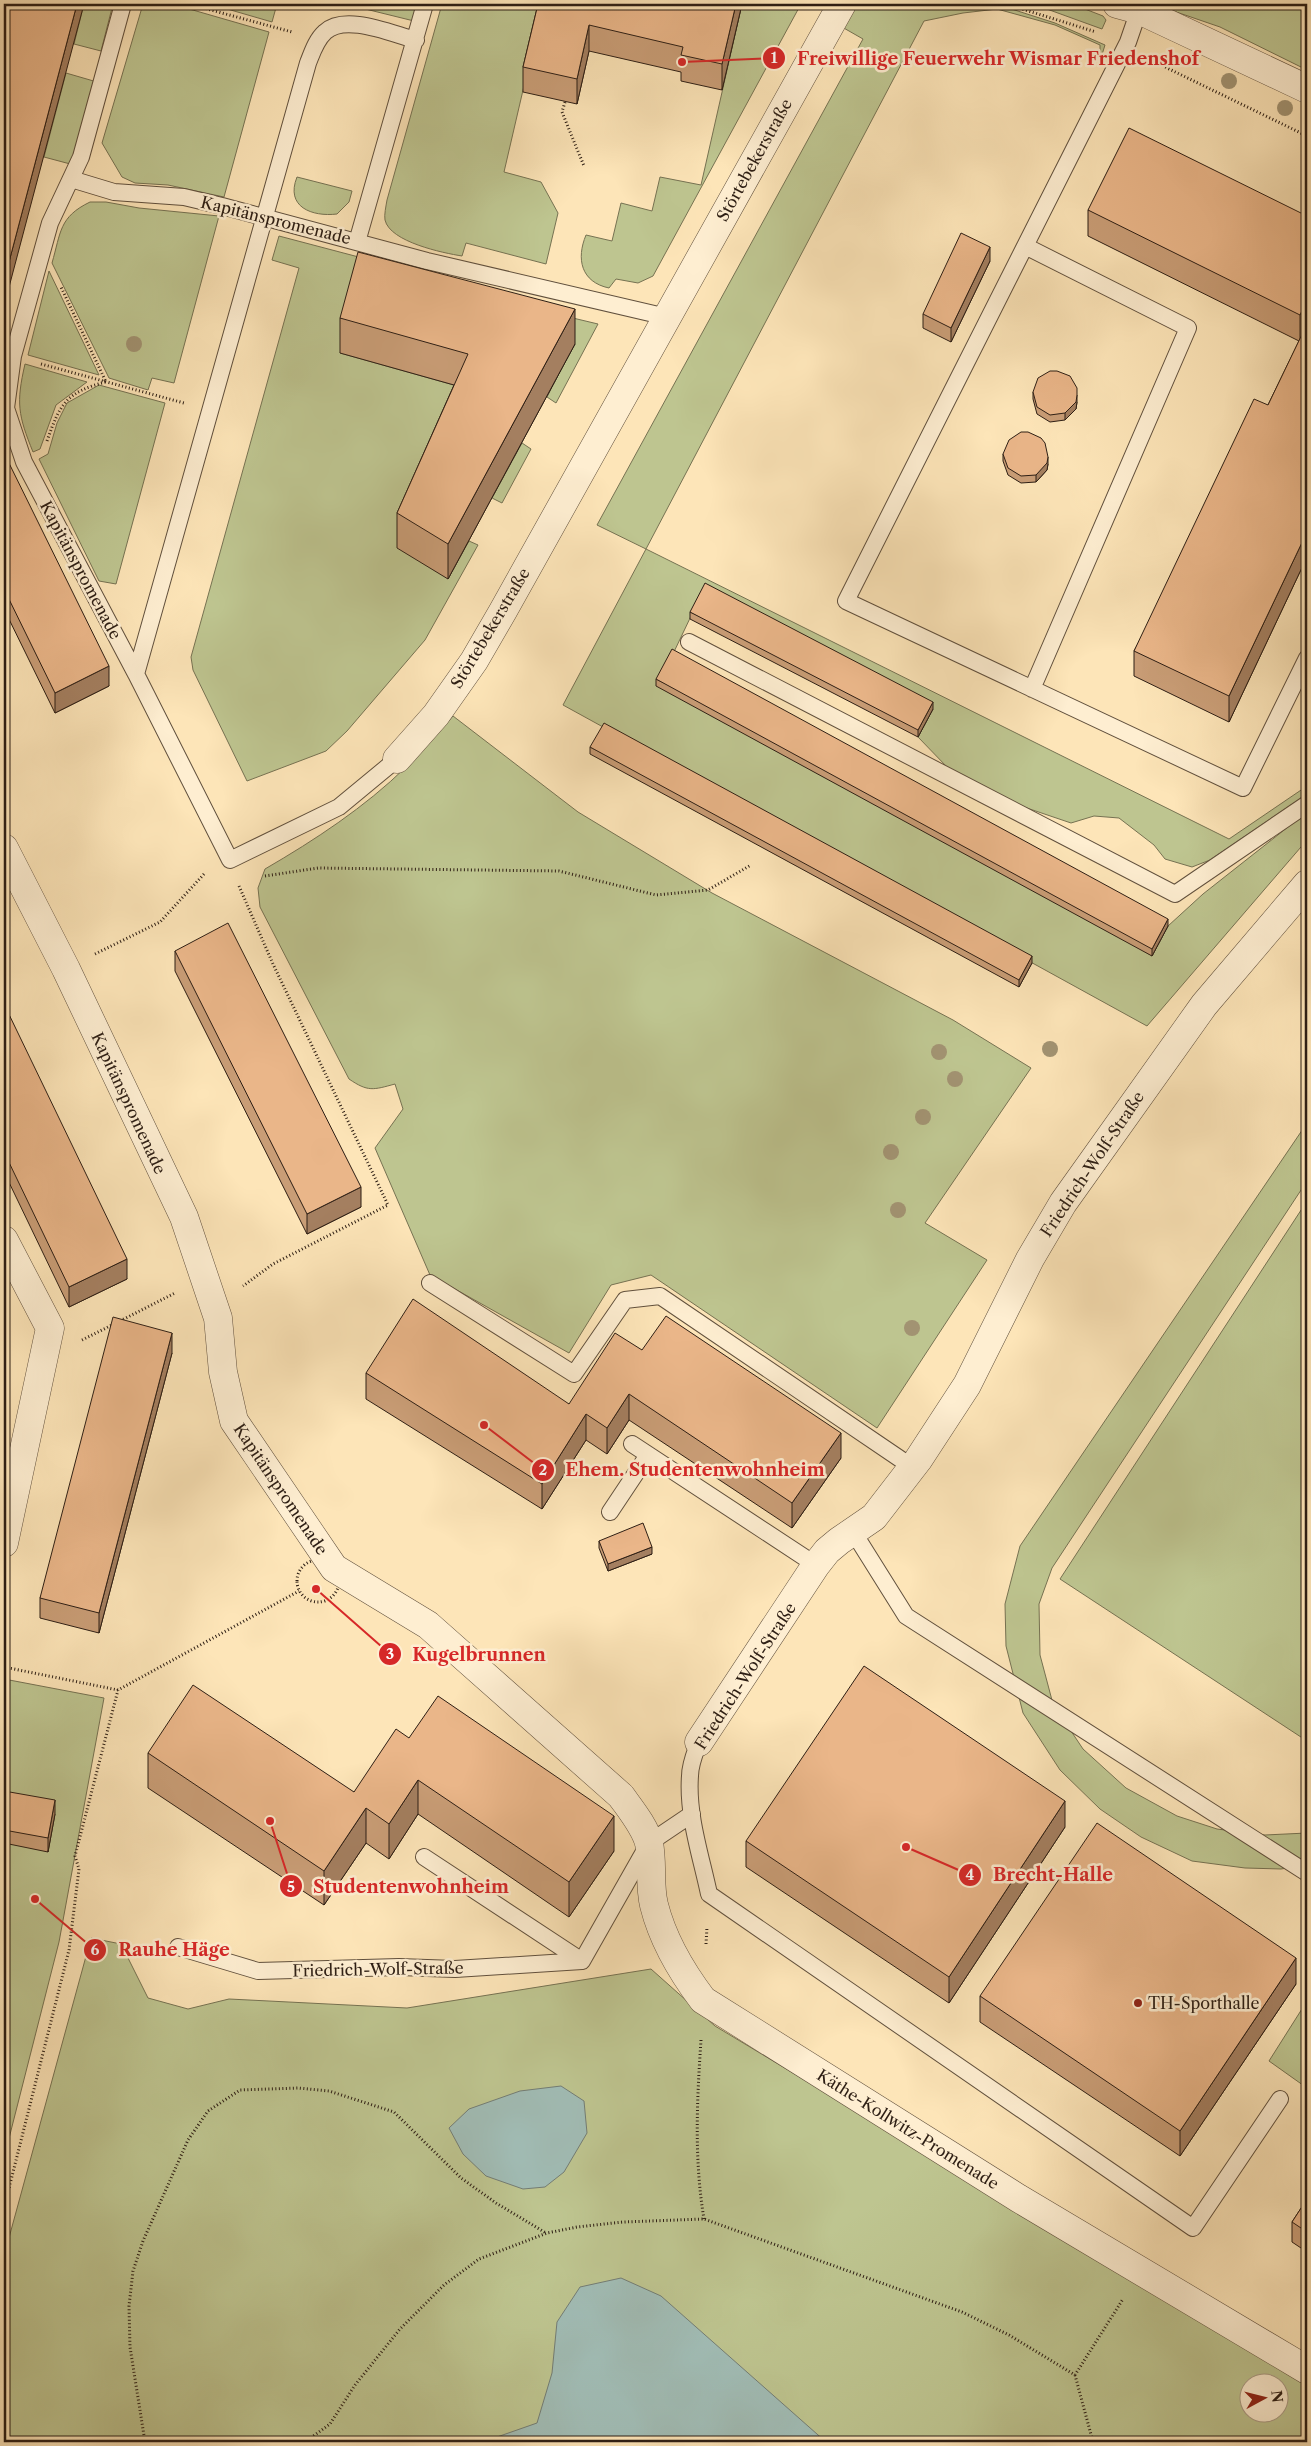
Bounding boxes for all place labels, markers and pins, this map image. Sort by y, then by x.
callout: Freiwillige Feuerwehr Wismar Friedenshof [761,42,1210,75]
callout: Ehem. Studentenwohnheim [530,1453,835,1486]
callout: Kugelbrunnen [377,1638,556,1671]
callout: Brecht-Halle [958,1858,1123,1891]
callout: Studentenwohnheim [278,1870,519,1903]
callout: Rauhe Häge [83,1933,239,1966]
place label: TH-Sporthalle [1148,1993,1259,2013]
marker: TH-Sporthalle [1132,1997,1144,2009]

